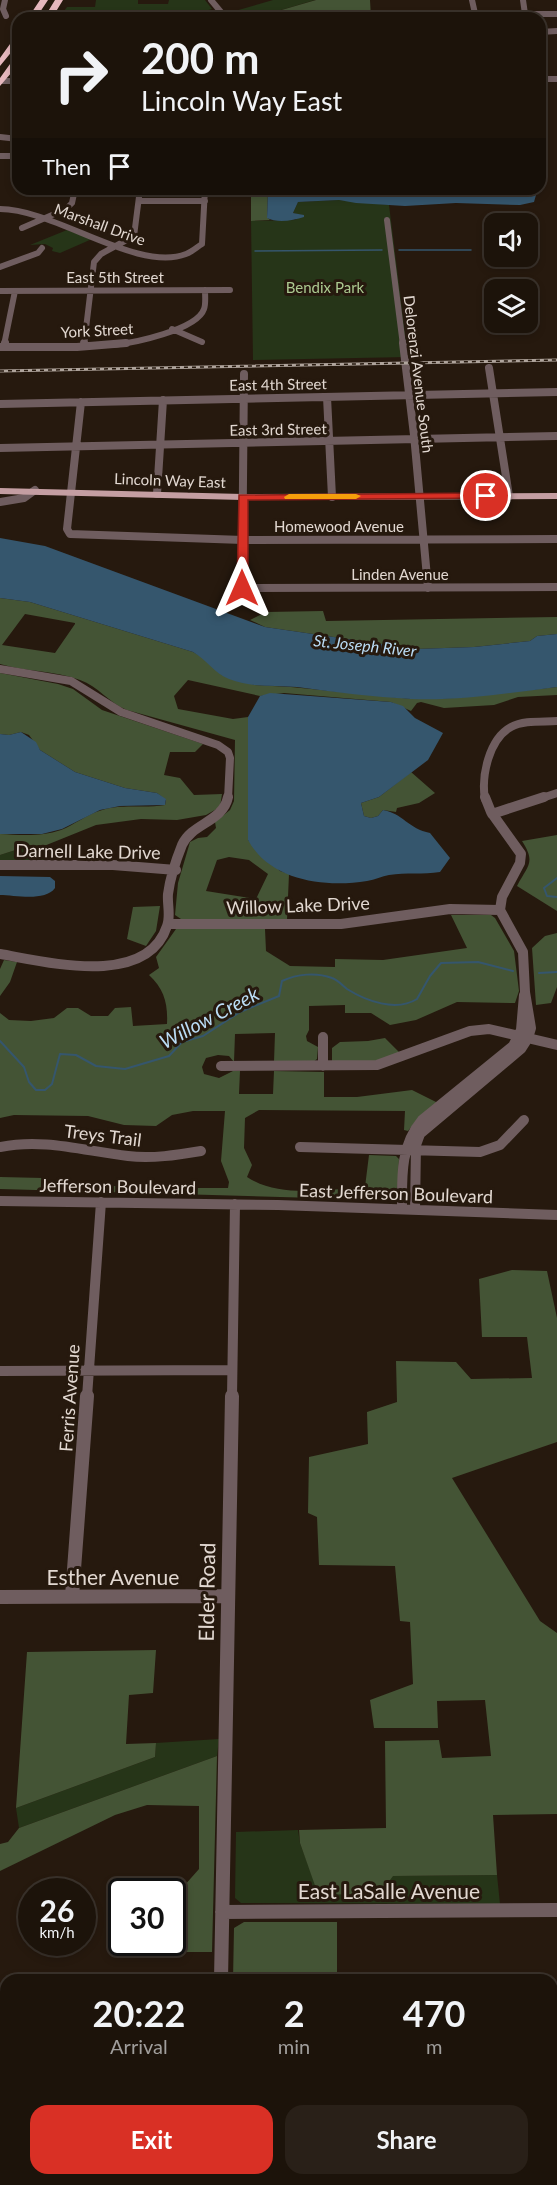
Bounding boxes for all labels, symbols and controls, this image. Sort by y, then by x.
text: 200 m [141,33,259,83]
icon: right [42,36,120,114]
text: Lincoln Way East [141,84,342,117]
icon: arrive [103,150,136,183]
text: Then [42,153,91,180]
street label: Marshall Drive [52,199,148,249]
map controls [484,213,538,333]
button: sound [484,213,538,267]
street label: East 5th Street [66,268,164,286]
park label: Bendix Park [286,278,365,296]
button: layers [484,279,538,333]
street label: Delorenzi Avenue South [400,294,438,454]
street label: York Street [60,319,134,341]
street label: East 4th Street [229,374,328,394]
street label: East 3rd Street [229,419,327,439]
street label: Lincoln Way East [114,469,227,491]
pin [460,470,511,521]
icon: arrive [469,479,502,512]
street label: Homewood Avenue [274,517,404,535]
position arrow [210,556,274,620]
street label: Linden Avenue [351,565,449,583]
water label: St. Joseph River [313,630,418,660]
street label: Darnell Lake Drive [15,839,161,863]
street label: Willow Lake Drive [226,891,370,919]
water label: Willow Creek [155,981,263,1053]
street label: Treys Trail [63,1119,143,1151]
street label: Jefferson Boulevard [39,1174,197,1198]
street label: East Jefferson Boulevard [299,1179,493,1207]
street label: Ferris Avenue [54,1344,84,1452]
street label: Elder Road [193,1542,219,1642]
street label: Esther Avenue [47,1564,179,1589]
speed limit sign: 30 [108,1878,186,1956]
street label: East LaSalle Avenue [298,1878,480,1903]
text: 26 [40,1892,74,1928]
text: km/h [39,1923,75,1941]
text: 20:22 [93,1991,185,2035]
text: 2 [284,1991,305,2035]
text: 470 [403,1991,465,2035]
text: Arrival [110,2034,168,2058]
text: min [278,2034,310,2058]
text: m [426,2034,442,2058]
button: Exit [30,2105,273,2174]
button: Share [285,2105,528,2174]

